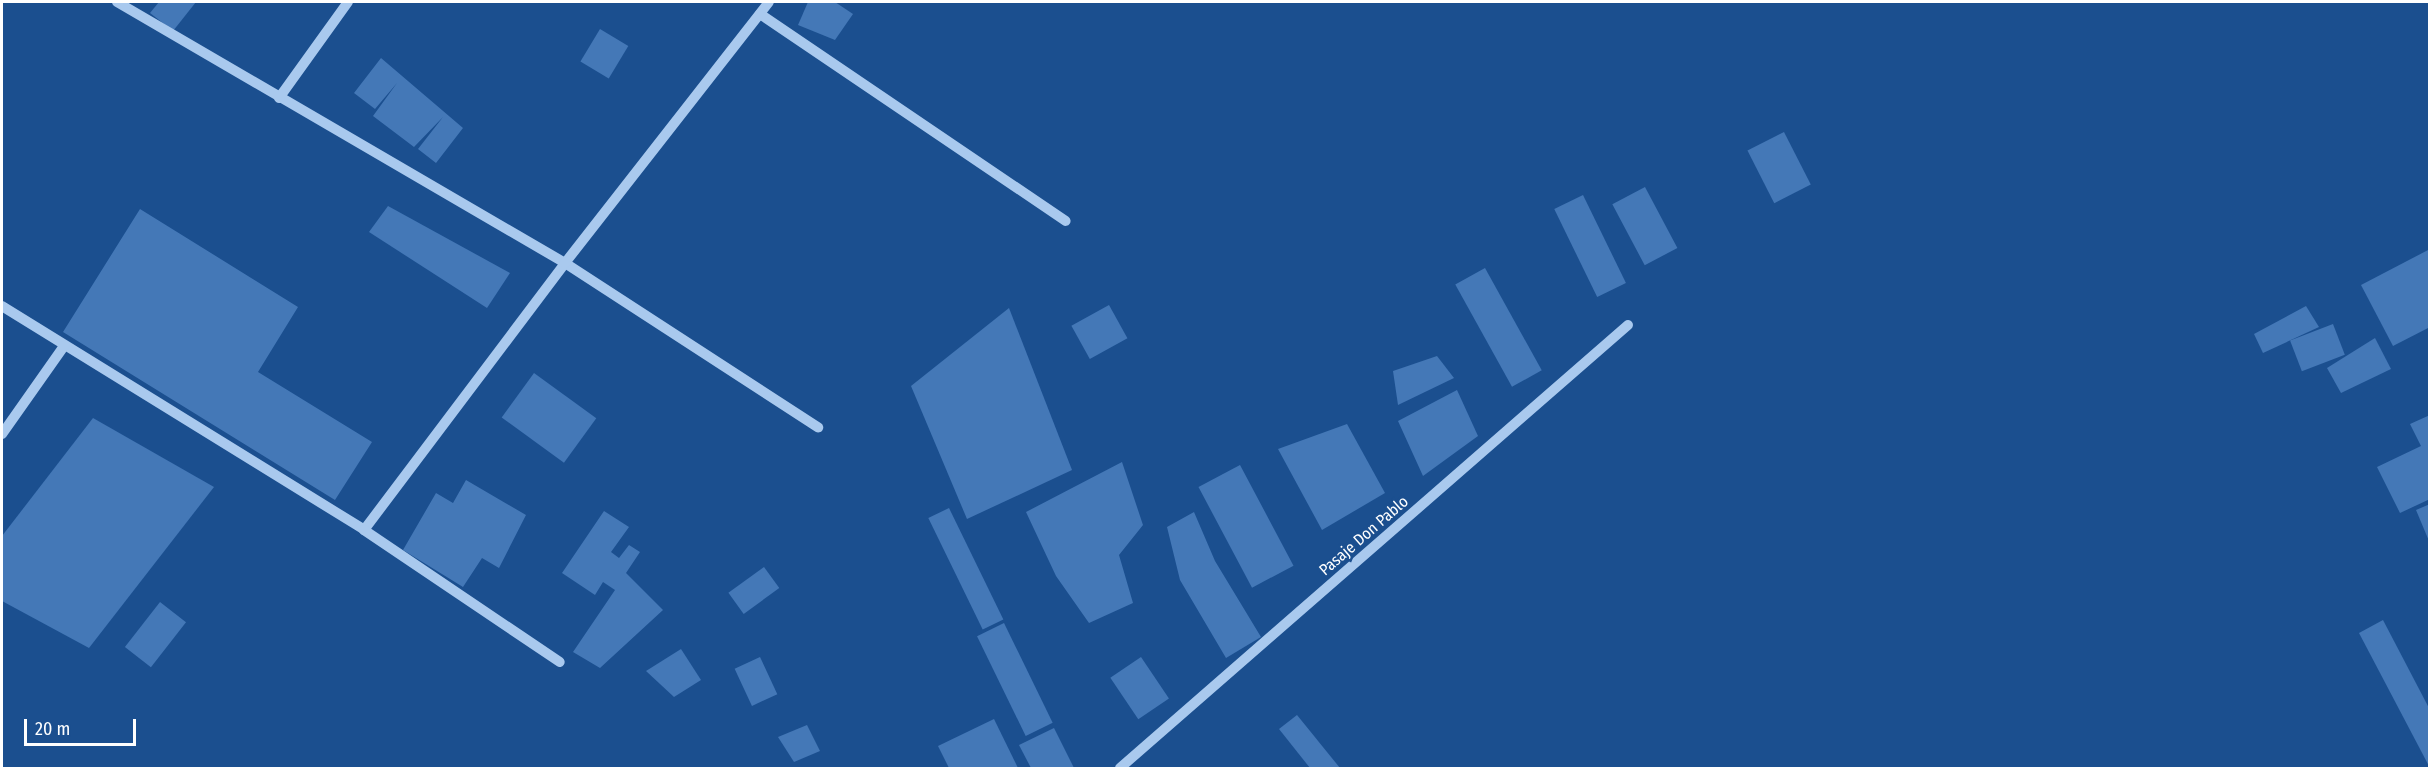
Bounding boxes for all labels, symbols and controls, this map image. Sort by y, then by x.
street label: Pasaje Don Pablo [1316,492,1412,580]
scale bar [27,707,140,745]
text: 20 m [35,718,70,740]

